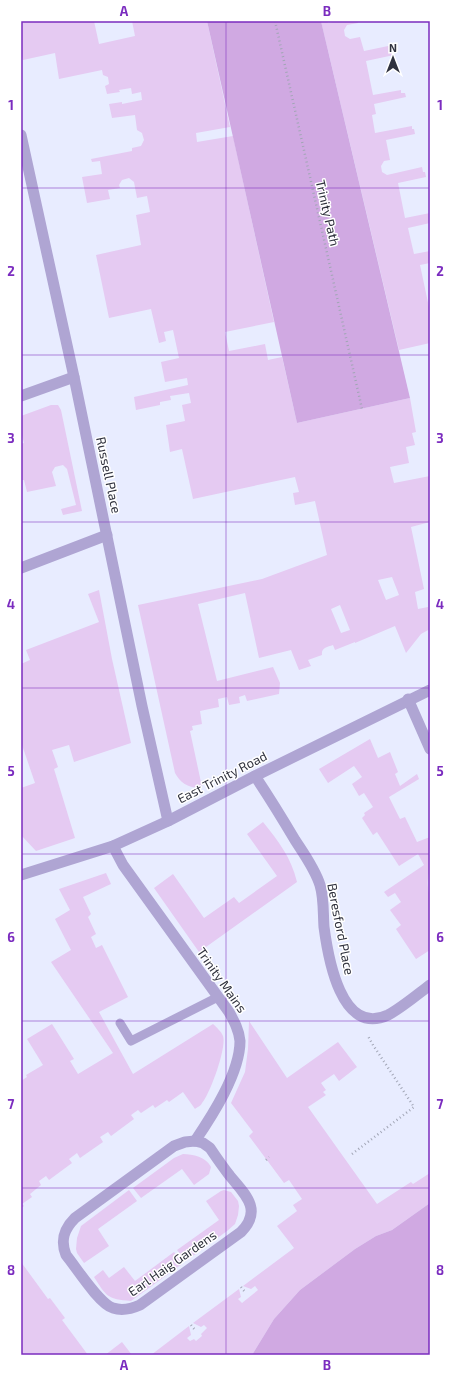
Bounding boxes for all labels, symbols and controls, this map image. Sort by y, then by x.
text: A [120,3,129,19]
text: B [323,3,331,19]
north arrow [373,38,413,78]
text: N [389,41,397,54]
text: 1 [8,97,14,113]
text: 1 [437,97,443,113]
street label: Trinity Path [313,178,343,248]
text: 2 [7,263,15,279]
text: 2 [436,263,444,279]
text: 3 [7,430,15,446]
text: 3 [436,430,444,446]
street label: Russell Place [93,435,125,515]
text: 4 [7,596,15,612]
text: 4 [436,596,444,612]
street label: East Trinity Road [174,748,270,806]
text: 5 [7,763,15,779]
text: 5 [436,763,444,779]
street label: Beresford Place [324,882,358,976]
text: 6 [7,929,15,945]
text: 6 [436,929,444,945]
street label: Trinity Mains [194,944,250,1016]
text: 7 [8,1096,15,1112]
text: 7 [437,1096,444,1112]
street label: Earl Haig Gardens [125,1227,219,1299]
text: 8 [7,1262,15,1278]
text: 8 [436,1262,444,1278]
text: A [120,1357,129,1373]
text: B [323,1357,331,1373]

